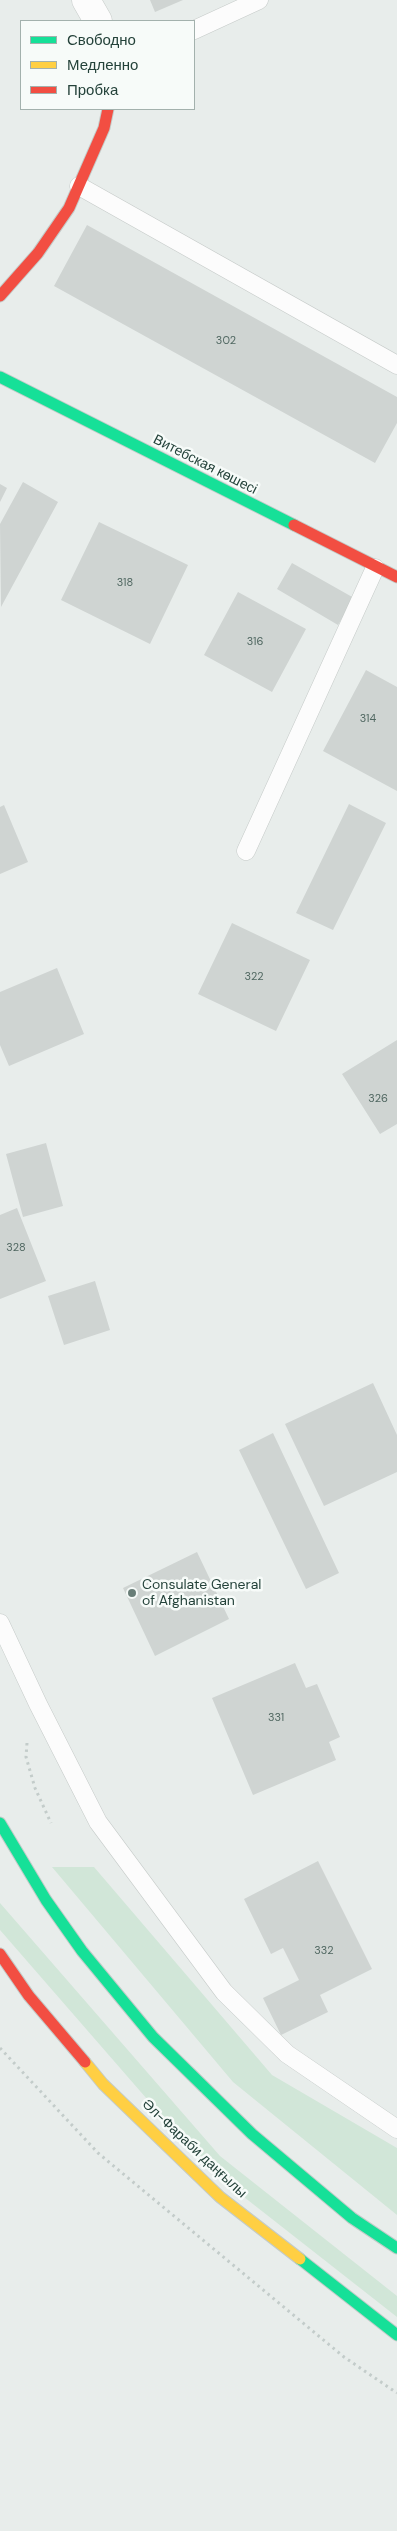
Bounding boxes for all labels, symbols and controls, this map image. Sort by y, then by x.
legend [20,20,195,110]
text: Свободно [67,30,136,50]
text: Медленно [67,55,138,75]
text: Пробка [67,80,118,100]
house number: 302 [216,334,236,348]
street label: Витебская көшесі [150,432,260,498]
house number: 318 [117,576,133,590]
house number: 316 [247,635,263,649]
house number: 314 [360,712,376,726]
house number: 322 [244,970,264,984]
house number: 326 [368,1092,388,1106]
house number: 328 [6,1241,26,1255]
place label: Consulate General of Afghanistan [142,1577,261,1610]
marker: Consulate General of Afghanistan [126,1587,138,1599]
house number: 331 [268,1711,284,1725]
house number: 332 [314,1944,334,1958]
street label: Әл-Фараби даңғылы [138,2096,250,2202]

